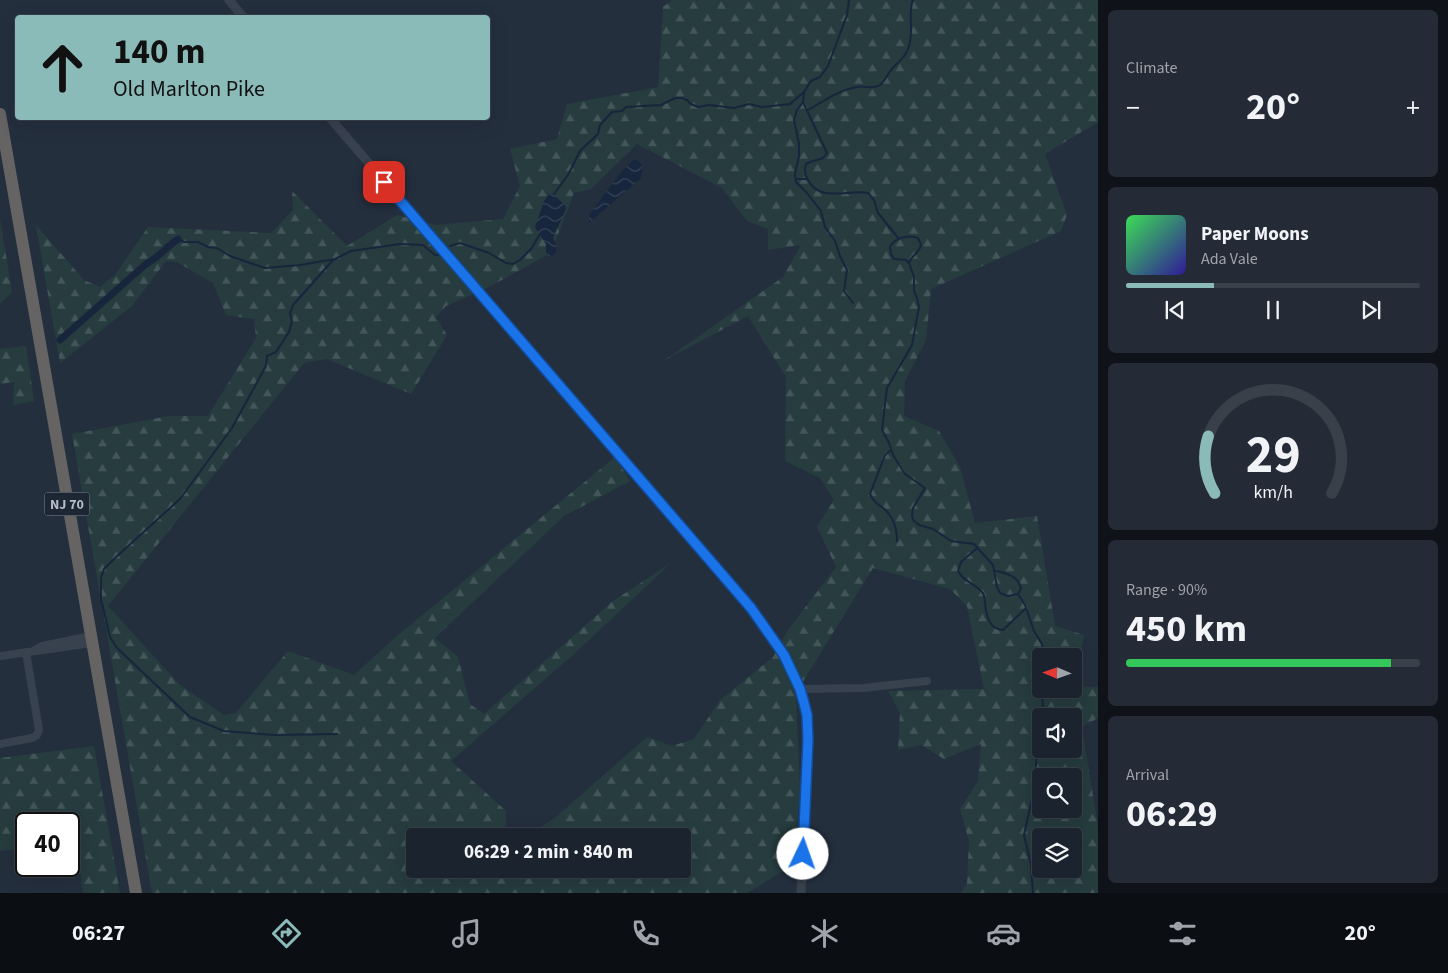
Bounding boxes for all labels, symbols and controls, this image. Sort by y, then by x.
text: 140 m [113,27,205,77]
icon: ahead [30,35,95,100]
text: Climate [1126,57,1177,79]
text: Old Marlton Pike [113,73,265,105]
text: 20° [1246,80,1300,134]
text: − [1126,88,1140,128]
text: + [1406,88,1420,128]
pin [363,161,405,203]
icon: arrive [370,168,398,196]
text: Paper Moons [1201,221,1309,248]
text: Ada Vale [1201,248,1258,270]
icon: previous [1161,296,1189,324]
icon: pause [1259,296,1287,324]
icon: next [1357,296,1385,324]
text: 29 [1246,419,1300,493]
text: km/h [1253,480,1293,505]
road number: NJ 70 [44,492,90,516]
text: Range · 90% [1126,579,1207,601]
text: 450 km [1126,602,1247,656]
north arrow [1032,648,1082,698]
map controls [1032,648,1082,878]
button: sound [1032,708,1082,758]
text: Arrival [1126,764,1169,786]
button: search [1032,768,1082,818]
text: 06:29 [1126,787,1218,841]
speed limit sign: 40 [15,812,80,877]
position arrow [776,827,828,879]
button: layers [1032,828,1082,878]
text: 06:29 · 2 min · 840 m [464,839,633,866]
icon: directions [269,916,304,951]
icon: music [449,916,484,951]
icon: phone [628,916,663,951]
icon: climate [807,916,842,951]
icon: car [986,916,1021,951]
icon: filters [1165,916,1200,951]
text: 06:27 [72,917,125,949]
text: 20° [1345,917,1376,949]

